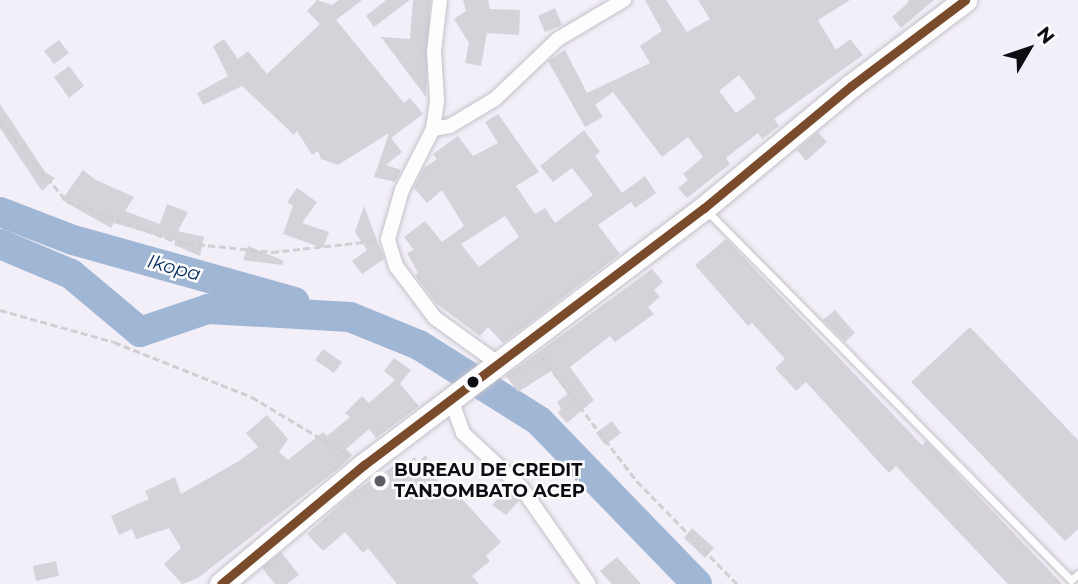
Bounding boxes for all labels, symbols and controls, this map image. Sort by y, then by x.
north arrow [994,14,1064,84]
text: N [1032,22,1059,49]
water label: Ikopa [145,250,203,286]
unlabelled marker [466,375,480,389]
place label: BUREAU DE CREDIT TANJOMBATO ACEP [394,460,585,503]
marker: BUREAU DE CREDIT TANJOMBATO ACEP [372,473,388,489]

